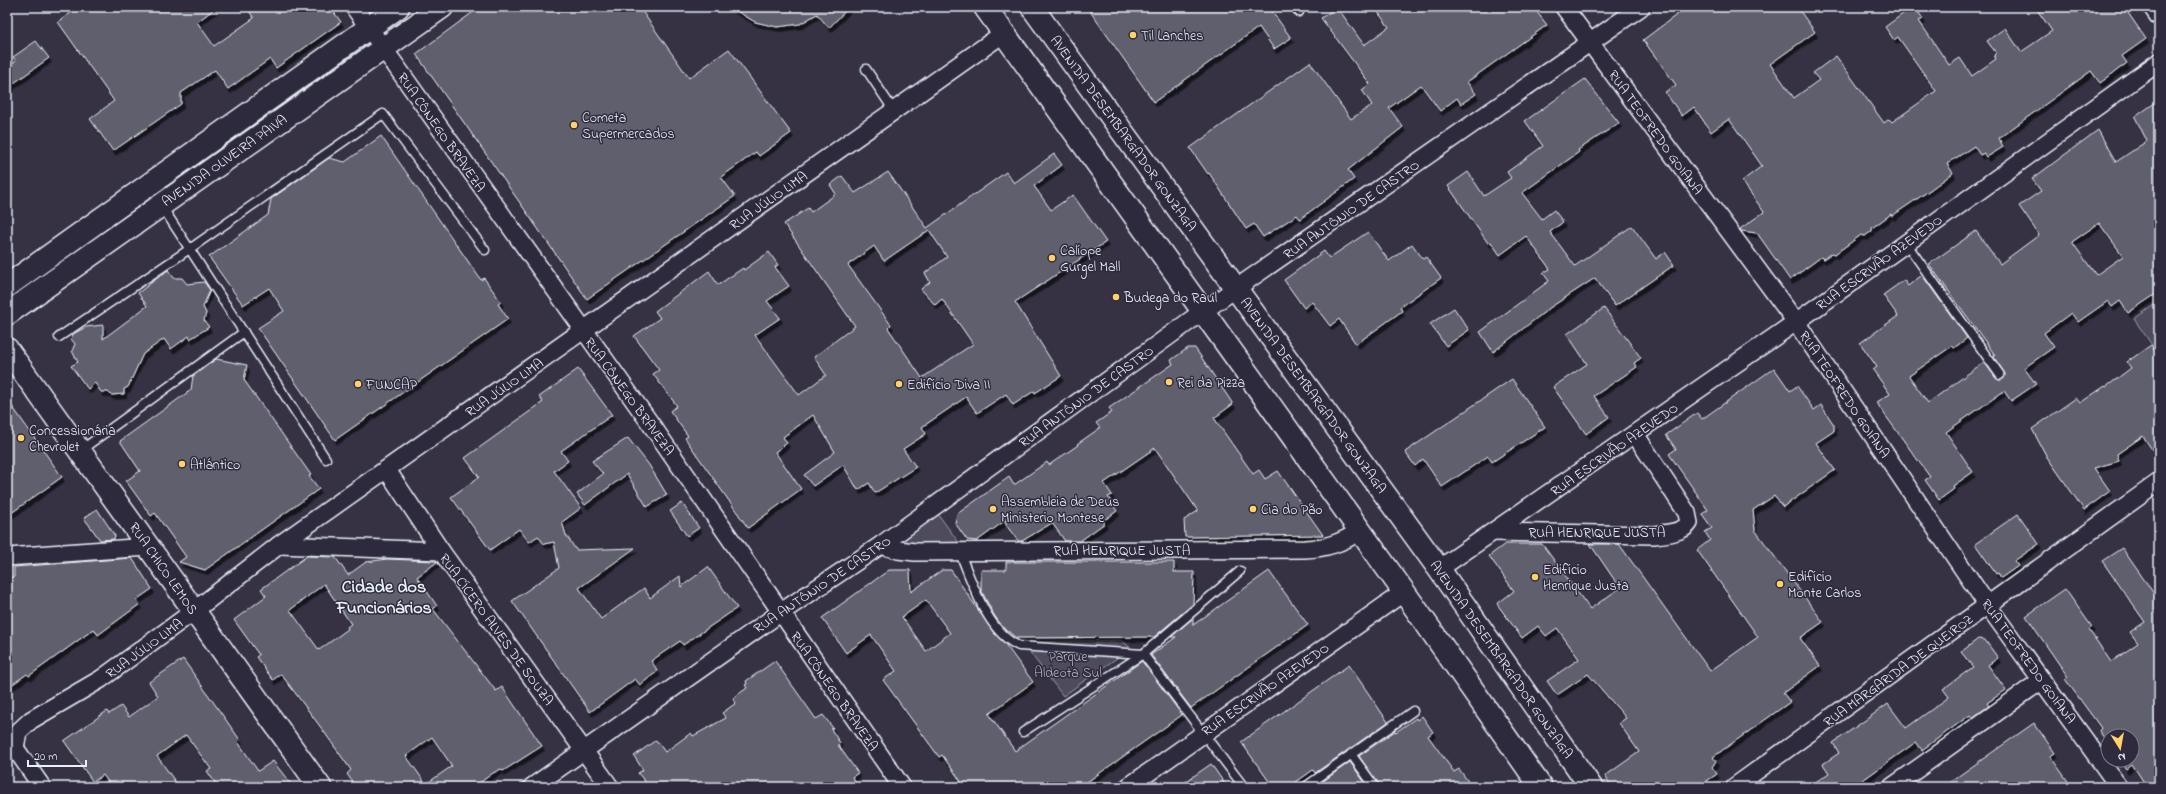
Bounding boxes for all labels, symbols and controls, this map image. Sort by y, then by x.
place label: Til Lanches [1141,26,1203,47]
marker: Til Lanches [1128,30,1138,40]
street label: AVENIDA DESEMBARGADOR GONZAGA [1044,32,1201,236]
street label: RUA TEOFREDO GOIANA [1602,66,1707,200]
street label: RUA CÔNEGO BRAVEZA [392,69,490,197]
place label: Cometa Supermercados [582,108,675,145]
street label: AVENIDA OLIVEIRA PAIVA [158,110,292,213]
marker: Cometa Supermercados [569,120,579,130]
street label: RUA ANTÔNIO DE CASTRO [1279,155,1424,265]
street label: RUA JÚLIO LIMA [726,166,812,236]
street label: RUA ESCRIVÃO AZEVEDO [1812,210,1947,316]
place label: Calíope Gurgel Mall [1060,241,1120,279]
marker: Calíope Gurgel Mall [1047,253,1057,263]
place label: Budega do Raul [1123,288,1217,310]
marker: Budega do Raul [1111,292,1121,302]
street label: AVENIDA DESEMBARGADOR GONZAGA [1234,294,1391,498]
street label: RUA TEOFREDO GOIANA [1793,327,1894,463]
street label: RUA CÔNEGO BRAVEZA [579,333,679,460]
street label: RUA ANTÔNIO DE CASTRO [1015,341,1159,453]
street label: RUA JÚLIO LIMA [462,353,548,423]
place label: Rei da Pizza [1177,373,1245,394]
place label: FUNCAP [365,375,418,396]
place label: Edifício Diva II [907,375,990,396]
marker: Rei da Pizza [1164,377,1174,387]
marker: FUNCAP [353,379,363,389]
marker: Edifício Diva II [894,379,904,389]
street label: RUA ESCRIVÃO AZEVEDO [1547,398,1683,502]
place label: Concessionária Chevrolet [29,421,116,458]
marker: Concessionária Chevrolet [16,433,26,443]
place label: Atlántico [190,455,240,476]
marker: Atlántico [177,459,187,469]
place label: Assembleia de Deus Ministerio Montese [1001,492,1119,529]
place label: Cia do Pão [1261,500,1323,521]
marker: Assembleia de Deus Ministerio Montese [988,504,998,514]
marker: Cia do Pão [1248,504,1258,514]
street label: RUA CHICO LEMOS [123,519,202,619]
street label: RUA HENRIQUE JUSTA [1529,523,1665,544]
street label: RUA ANTÔNIO DE CASTRO [750,531,896,639]
street label: RUA HENRIQUE JUSTA [1054,541,1190,562]
street label: RUA CÍCERO ALVES DE SOUZA [433,549,558,710]
street label: AVENIDA DESEMBARGADOR GONZAGA [1424,556,1578,763]
place label: Edifício Henrique Justa [1543,560,1629,597]
place label: Edifício Monte Carlos [1788,567,1862,604]
marker: Edifício Henrique Justa [1530,572,1540,582]
district label: Cidade dos Funcionários [335,575,432,622]
marker: Edifício Monte Carlos [1775,579,1785,589]
street label: RUA TEOFREDO GOIANA [1975,595,2080,729]
street label: RUA MARGARIDA DE QUEIROZ [1820,610,1978,733]
street label: RUA JÚLIO LIMA [102,614,188,684]
street label: RUA CÔNEGO BRAVEZA [785,628,883,756]
street label: RUA ESCRIVÃO AZEVEDO [1198,638,1334,742]
park label: Parque Aldeota Sul [1034,647,1102,684]
north arrow [2100,728,2140,768]
scale bar [28,742,86,768]
text: 20 m [34,748,57,766]
text: N [2117,748,2127,765]

